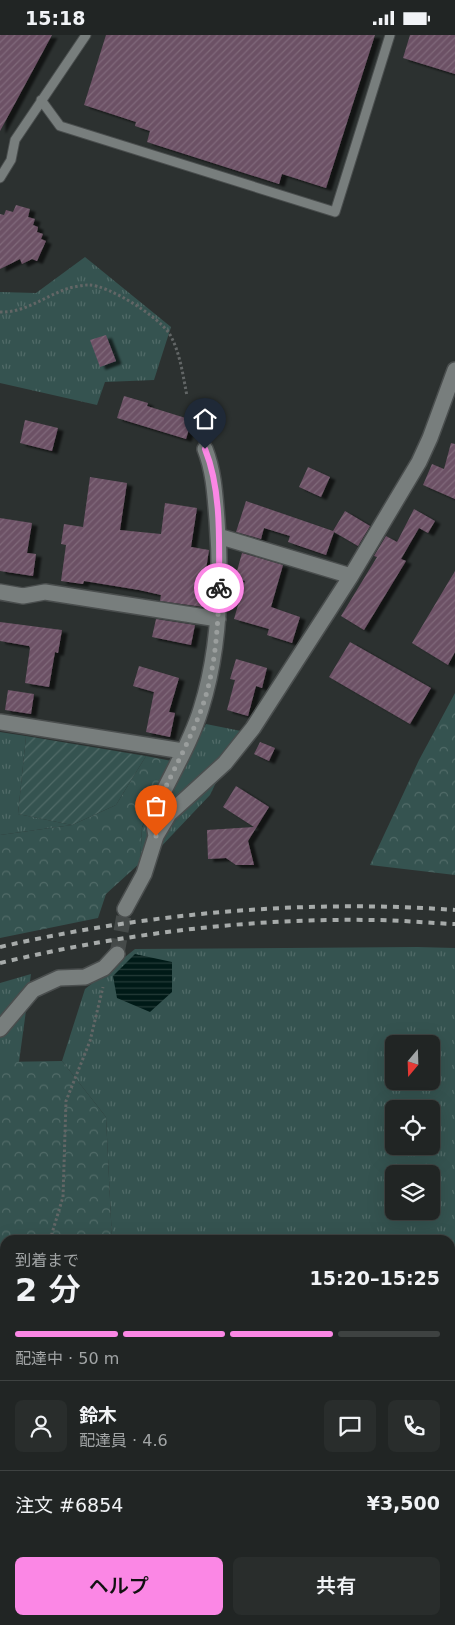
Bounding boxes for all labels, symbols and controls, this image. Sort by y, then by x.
text: 15:18 [25,7,85,29]
pin [184,398,226,449]
icon: home [191,405,219,433]
courier [194,563,244,613]
icon: bike [205,574,233,602]
pin [135,785,177,836]
icon: bag [142,792,170,820]
north arrow [385,1035,440,1090]
map controls [385,1035,440,1220]
button: locate [385,1100,440,1155]
button: layers [385,1165,440,1220]
text: 到着まで [15,1251,79,1270]
text: 15:20–15:25 [310,1267,440,1289]
text: 2 分 [15,1271,80,1309]
text: 配達中 · 50 m [15,1349,119,1368]
button: person [15,1400,67,1452]
button: chat [324,1400,376,1452]
button: phone [388,1400,440,1452]
text: 鈴木 [79,1404,117,1426]
text: 配達員 · 4.6 [79,1431,168,1450]
text: ¥3,500 [367,1492,440,1514]
text: 注文 #6854 [15,1494,123,1516]
button: ヘルプ [15,1557,223,1615]
button: 共有 [233,1557,440,1615]

